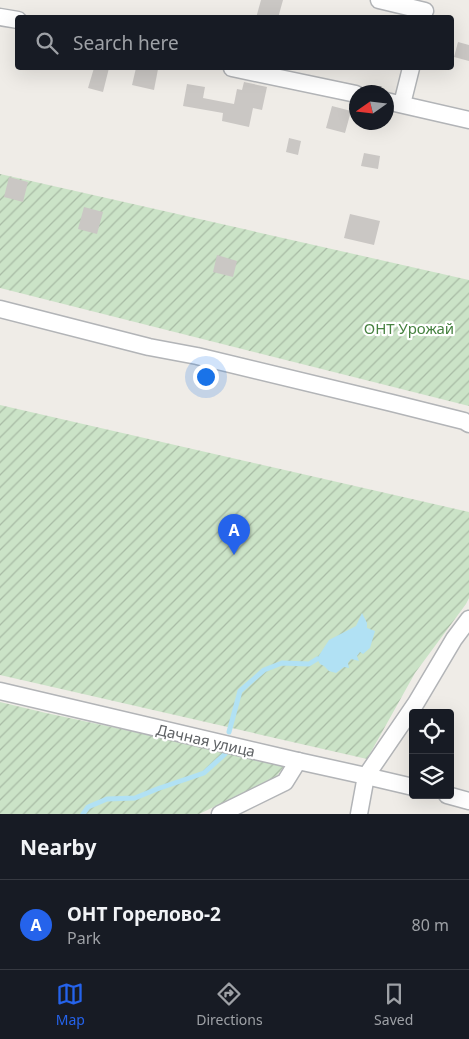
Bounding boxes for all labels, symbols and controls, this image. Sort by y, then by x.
search box [15,15,454,70]
icon: search [33,29,61,57]
text: Search here [73,30,179,56]
north arrow [349,85,394,130]
park label: ОНТ Урожай [364,318,454,338]
your location [193,364,219,390]
pin: A [218,514,250,555]
map controls [409,709,454,799]
button: locate [409,709,454,754]
street label: Дачная улица [155,719,257,761]
button: layers [409,754,454,799]
text: Nearby [20,833,96,861]
text: ОНТ Горелово-2 [67,901,221,927]
text: A [30,914,42,936]
text: 80 m [412,914,449,936]
text: Park [67,927,101,949]
tab: Map [56,980,85,1029]
tab: Directions [196,980,263,1029]
tab: Saved [374,980,413,1029]

